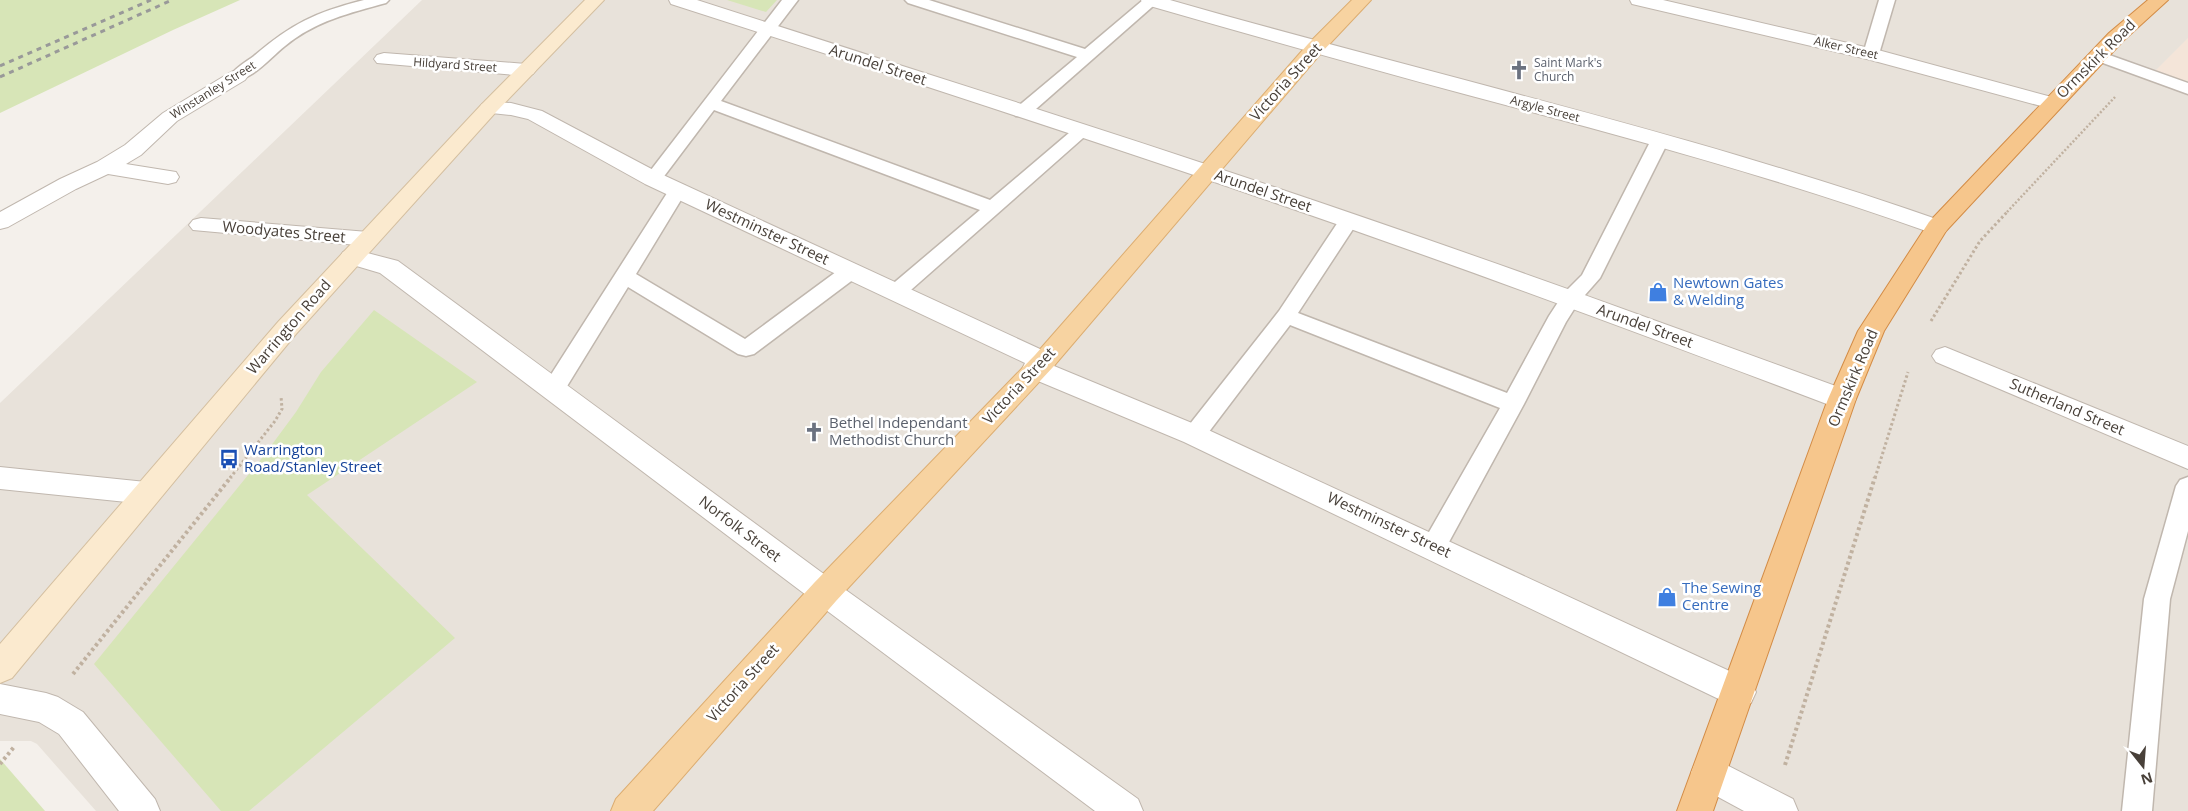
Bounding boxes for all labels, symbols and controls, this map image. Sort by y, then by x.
street label: Ormskirk Road [2051,14,2139,102]
street label: Alker Street [1812,32,1880,63]
street label: Victoria Street [1245,38,1326,125]
street label: Arundel Street [827,39,930,89]
street label: Hildyard Street [413,53,497,76]
place label: Saint Mark's Church [1534,54,1602,85]
street label: Winstanley Street [167,56,259,123]
church icon: Saint Mark's Church [1508,59,1530,81]
street label: Argyle Street [1508,91,1582,126]
street label: Arundel Street [1212,164,1314,216]
street label: Westminster Street [702,194,833,269]
street label: Woodyates Street [222,216,347,246]
place label: Newtown Gates & Welding [1673,272,1784,309]
street label: Warrington Road [242,275,335,378]
shop icon: Newtown Gates & Welding [1647,281,1669,303]
street label: Arundel Street [1594,298,1696,352]
street label: Ormskirk Road [1823,326,1882,429]
street label: Victoria Street [977,343,1059,428]
street label: Sutherland Street [2007,373,2128,439]
place label: Bethel Independant Methodist Church [829,412,968,449]
church icon: Bethel Independant Methodist Church [803,421,825,443]
place label: Warrington Road/Stanley Street [244,439,382,476]
bus stop icon: Warrington Road/Stanley Street [218,448,240,470]
street label: Westminster Street [1324,487,1455,562]
street label: Norfolk Street [695,491,786,566]
place label: The Sewing Centre [1682,577,1761,614]
shop icon: The Sewing Centre [1656,586,1678,608]
street label: Victoria Street [702,639,783,726]
north arrow [2118,741,2168,791]
text: N [2139,768,2155,790]

